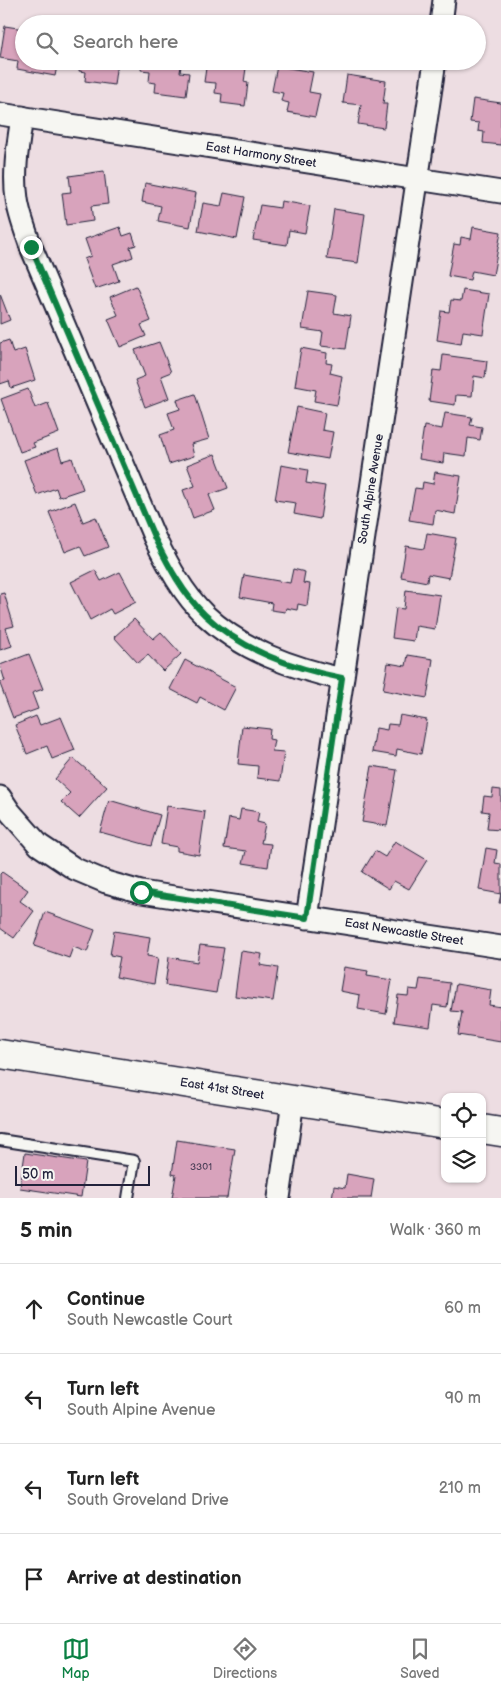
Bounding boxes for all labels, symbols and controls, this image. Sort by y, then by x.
search box [15,15,486,70]
icon: search [33,29,61,57]
text: Search here [73,31,178,54]
street label: East Harmony Street [205,139,318,171]
route end [20,236,43,259]
street label: South Alpine Avenue [355,433,387,545]
route start [130,881,153,904]
street label: East Newcastle Street [343,915,465,949]
street label: East 41st Street [179,1075,266,1103]
map controls [441,1093,486,1183]
button: locate [441,1093,486,1138]
button: layers [441,1138,486,1183]
house number: 3301 [190,1161,212,1173]
scale bar [15,1163,150,1186]
text: 50 m [22,1166,54,1183]
text: 5 min [20,1218,73,1243]
text: Walk · 360 m [390,1221,481,1240]
text: Continue [67,1288,145,1311]
icon: ahead [20,1295,48,1323]
text: 60 m [444,1299,481,1318]
text: South Newcastle Court [67,1311,233,1330]
text: Turn left [67,1378,139,1401]
icon: left [20,1385,48,1413]
text: 90 m [445,1389,481,1408]
text: South Alpine Avenue [67,1401,216,1420]
text: Turn left [67,1468,139,1491]
icon: left [20,1475,48,1503]
text: 210 m [439,1479,481,1498]
text: South Groveland Drive [67,1491,229,1510]
icon: arrive [20,1565,48,1593]
text: Arrive at destination [67,1567,242,1590]
tab: Map [62,1635,90,1682]
tab: Directions [213,1635,277,1682]
tab: Saved [400,1635,439,1682]

